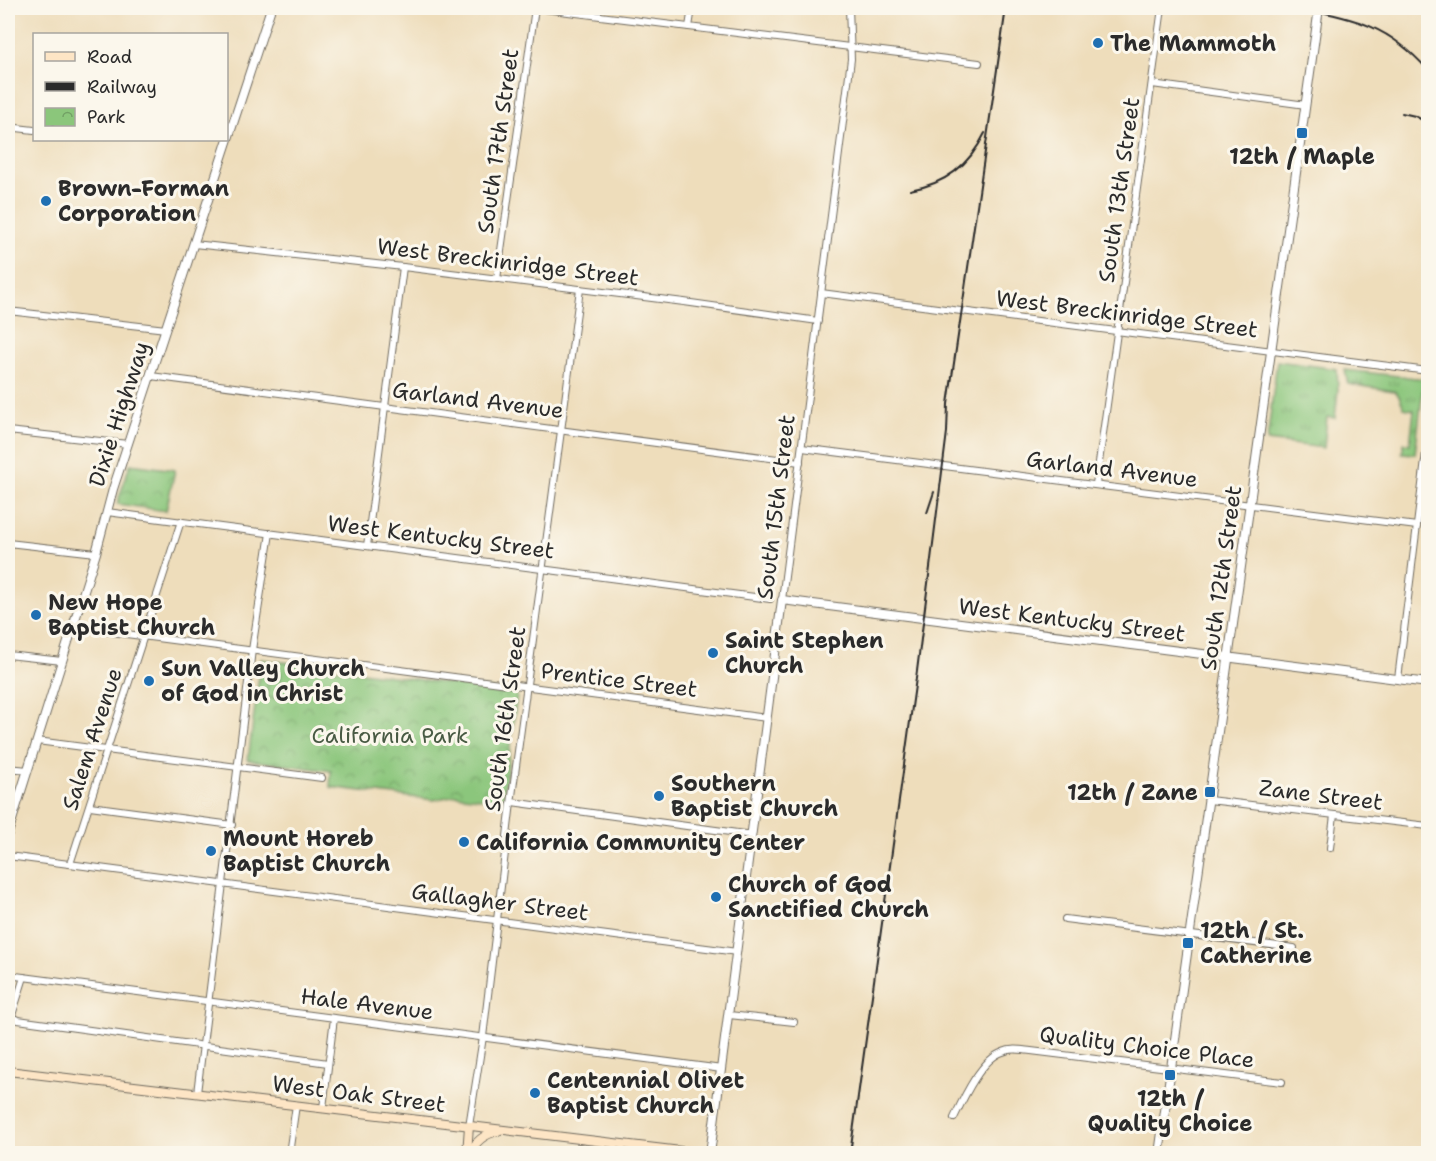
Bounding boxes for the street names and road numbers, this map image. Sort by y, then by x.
street label: South 17th Street [471,47,525,235]
street label: South 13th Street [1092,96,1146,284]
street label: West Breckinridge Street [375,232,641,292]
street label: West Breckinridge Street [994,284,1260,344]
street label: Dixie Highway [82,338,156,490]
street label: Garland Avenue [391,375,565,425]
street label: South 15th Street [750,413,802,601]
street label: Garland Avenue [1025,444,1199,494]
street label: South 12th Street [1194,484,1248,672]
street label: West Kentucky Street [326,509,556,565]
street label: West Kentucky Street [957,592,1187,648]
street label: South 16th Street [478,624,532,814]
street label: Prentice Street [539,656,699,704]
street label: Salem Avenue [55,664,129,814]
street label: Zane Street [1257,773,1385,817]
street label: Gallagher Street [410,877,590,927]
street label: Hale Avenue [299,981,435,1027]
street label: Quality Choice Place [1038,1019,1256,1075]
street label: West Oak Street [271,1069,447,1119]

